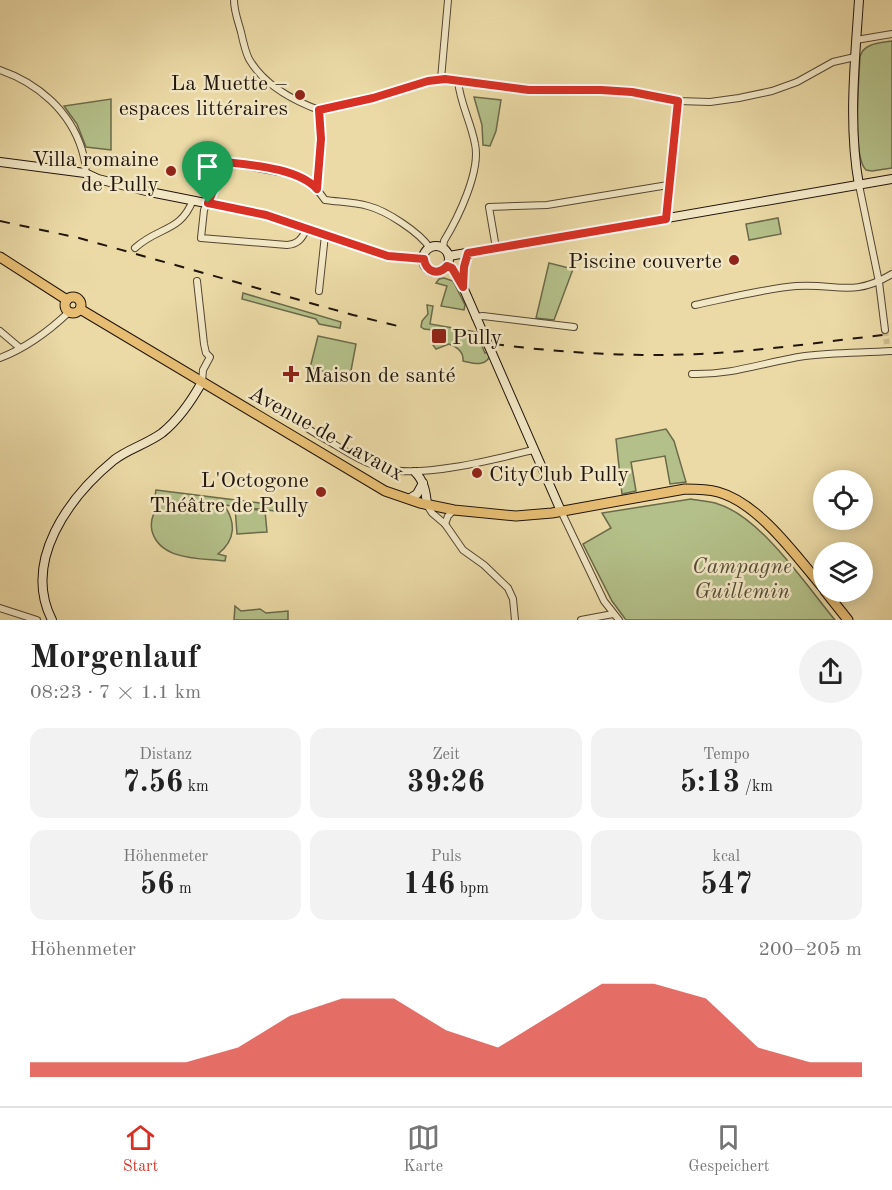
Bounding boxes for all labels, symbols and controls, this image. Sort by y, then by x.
place label: La Muette – espaces littéraires [119,73,288,120]
marker: La Muette – espaces littéraires [293,88,307,102]
pin [182,141,233,203]
place label: Villa romaine de Pully [32,149,159,196]
icon: arrive [191,150,224,183]
marker: Villa romaine de Pully [164,164,178,178]
place label: Piscine couverte [568,251,722,273]
marker: Piscine couverte [727,253,741,267]
marker: Pully [430,327,448,345]
place label: Pully [452,327,503,349]
marker: Maison de santé [282,365,300,383]
place label: Maison de santé [304,365,456,387]
street label: Avenue de Lavaux [245,382,407,485]
place label: CityClub Pully [489,464,629,486]
marker: CityClub Pully [470,466,484,480]
place label: L'Octogone Théâtre de Pully [149,470,309,517]
map controls [813,470,873,602]
button: locate [813,470,873,530]
marker: L'Octogone Théâtre de Pully [314,485,328,499]
button: layers [813,542,873,602]
park label: Campagne Guillemin [692,556,792,603]
button: share [799,640,862,703]
text: Morgenlauf [30,642,199,675]
text: 08:23 · 7 × 1.1 km [30,683,201,703]
text: Distanz [139,747,192,763]
text: Zeit [432,747,460,763]
text: Tempo [703,747,750,763]
text: 7.56 [123,768,183,798]
text: 39:26 [407,768,485,798]
text: 5:13 [680,768,740,798]
text: km [183,779,209,795]
text: /km [740,779,773,795]
text: Höhenmeter [123,849,208,865]
text: Puls [431,849,461,865]
text: kcal [713,849,740,865]
text: 56 [140,870,174,900]
text: 146 [403,870,455,900]
text: 547 [700,870,752,900]
text: m [174,881,192,897]
text: bpm [455,881,489,897]
text: Höhenmeter [30,940,136,960]
text: 200–205 m [759,940,862,960]
tab: Start [123,1121,158,1177]
tab: Karte [404,1121,443,1177]
tab: Gespeichert [688,1121,769,1177]

